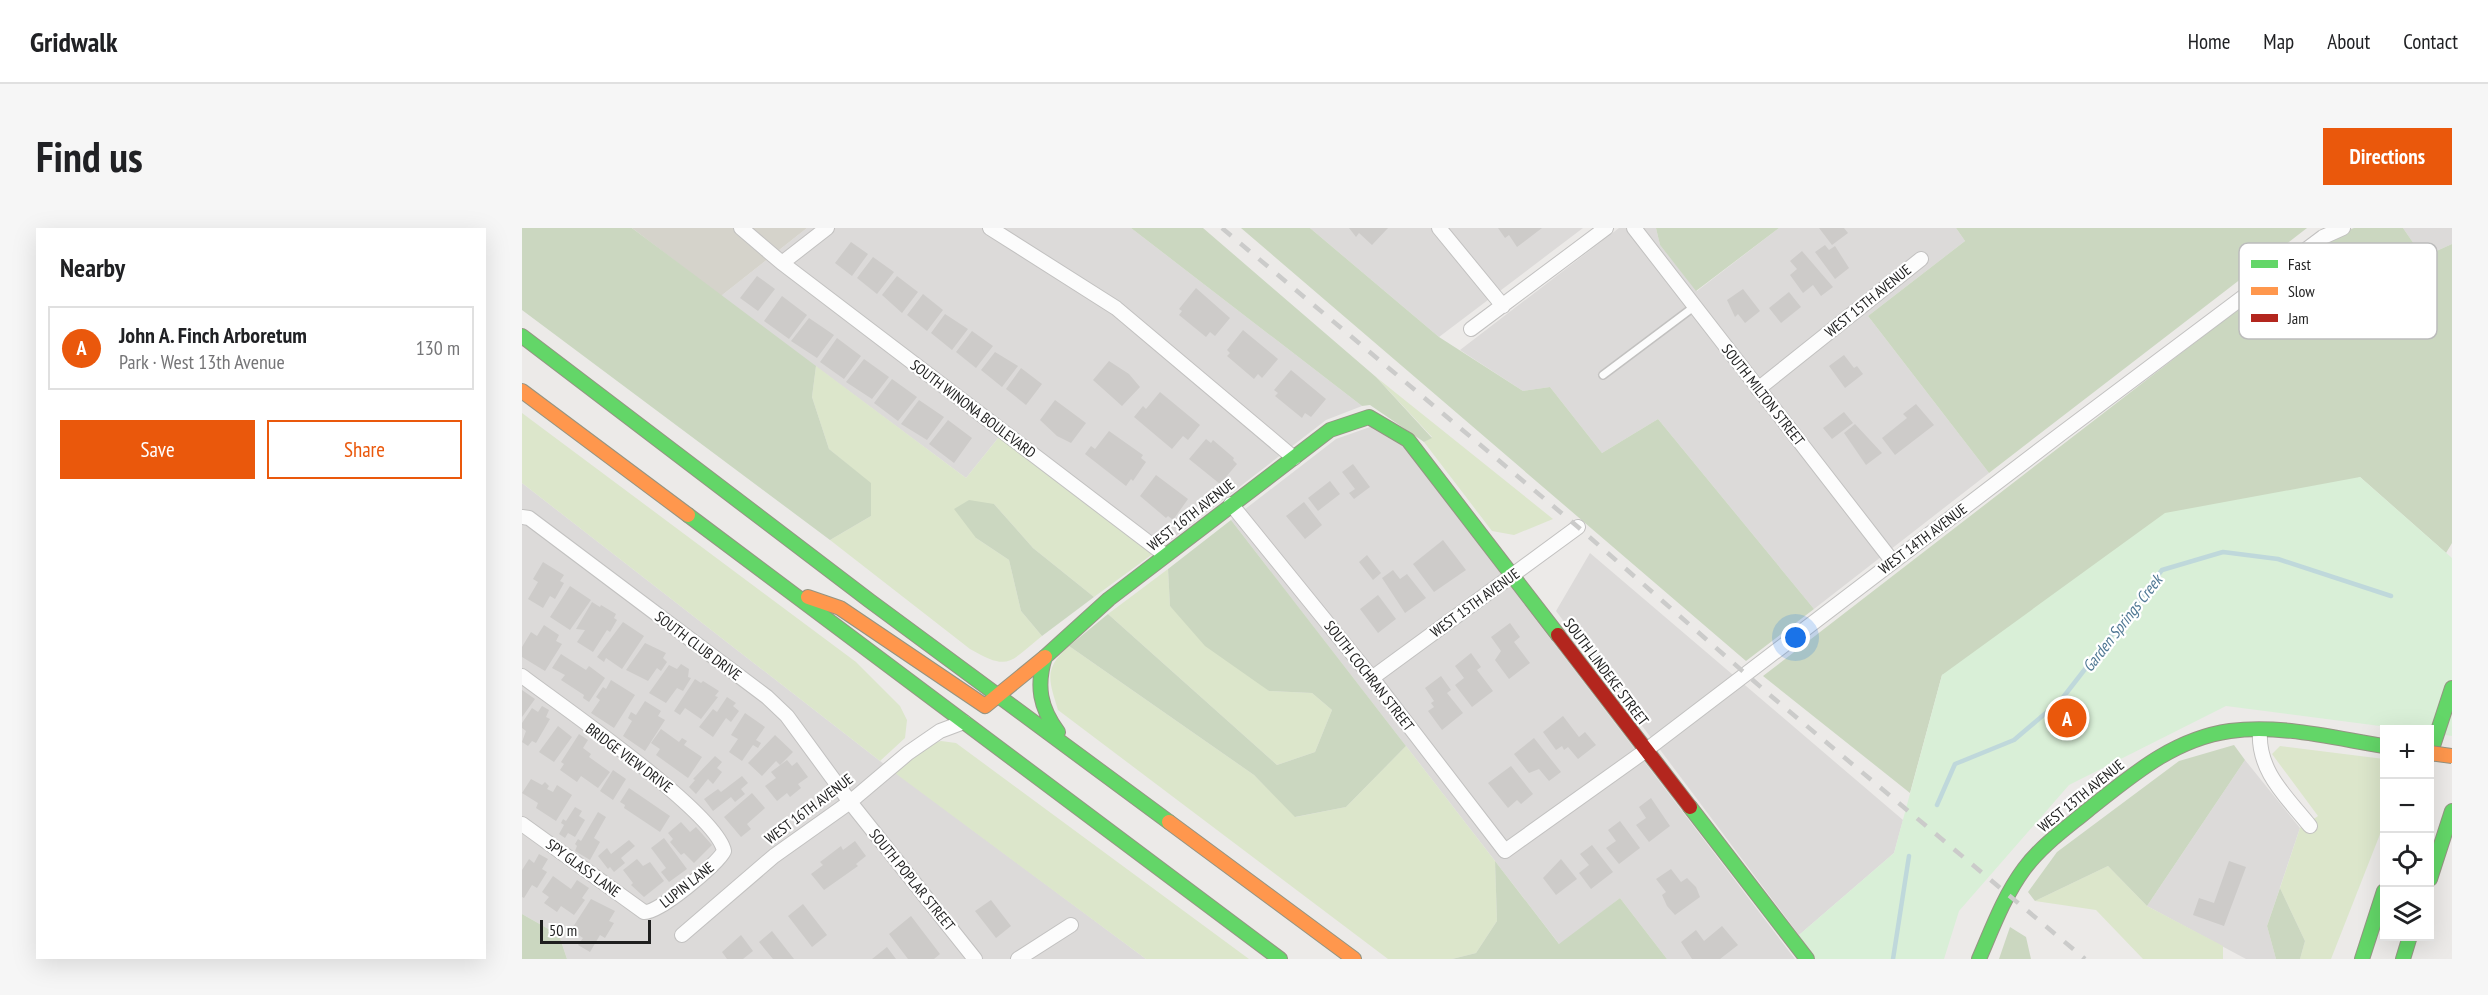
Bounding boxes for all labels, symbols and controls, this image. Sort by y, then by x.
text: Gridwalk [30,23,118,60]
text: Home [2188,28,2230,55]
text: Map [2263,28,2294,55]
text: About [2327,28,2370,55]
text: Contact [2403,28,2458,55]
button: Directions [2323,128,2452,185]
text: Find us [36,129,143,184]
legend [2239,243,2437,339]
text: Nearby [60,251,125,284]
text: Fast [2288,254,2311,274]
street label: WEST 15TH AVENUE [1821,260,1915,341]
text: Slow [2288,281,2315,301]
text: Jam [2287,308,2309,328]
text: John A. Finch Arboretum [119,321,307,349]
text: A [76,335,87,361]
text: 130 m [416,335,460,361]
street label: SOUTH MILTON STREET [1718,340,1809,450]
text: Park · West 13th Avenue [119,349,285,375]
street label: SOUTH WINONA BOULEVARD [907,355,1040,462]
button: Save [60,420,255,479]
button: Share [267,420,462,479]
street label: WEST 16TH AVENUE [1143,475,1238,555]
street label: WEST 14TH AVENUE [1875,499,1971,578]
street label: WEST 15TH AVENUE [1426,564,1523,641]
water label: Garden Springs Creek [2078,569,2167,676]
street label: SOUTH CLUB DRIVE [651,607,745,684]
street label: SOUTH LINDEKE STREET [1560,614,1653,729]
street label: SOUTH COCHRAN STREET [1320,617,1419,735]
your location [1781,623,1810,652]
pin: A [2048,696,2086,740]
street label: BRIDGE VIEW DRIVE [582,719,677,797]
map controls [2380,725,2434,941]
button: + [2380,725,2434,779]
street label: WEST 13TH AVENUE [2034,755,2128,836]
street label: WEST 16TH AVENUE [761,769,857,848]
button: − [2380,779,2434,833]
street label: SOUTH POPLAR STREET [865,825,959,935]
button: locate [2380,833,2434,887]
street label: SPY GLASS LANE [542,834,624,901]
street label: LUPIN LANE [656,858,718,912]
button: layers [2380,887,2434,941]
scale bar [540,917,651,944]
text: 50 m [549,920,577,940]

